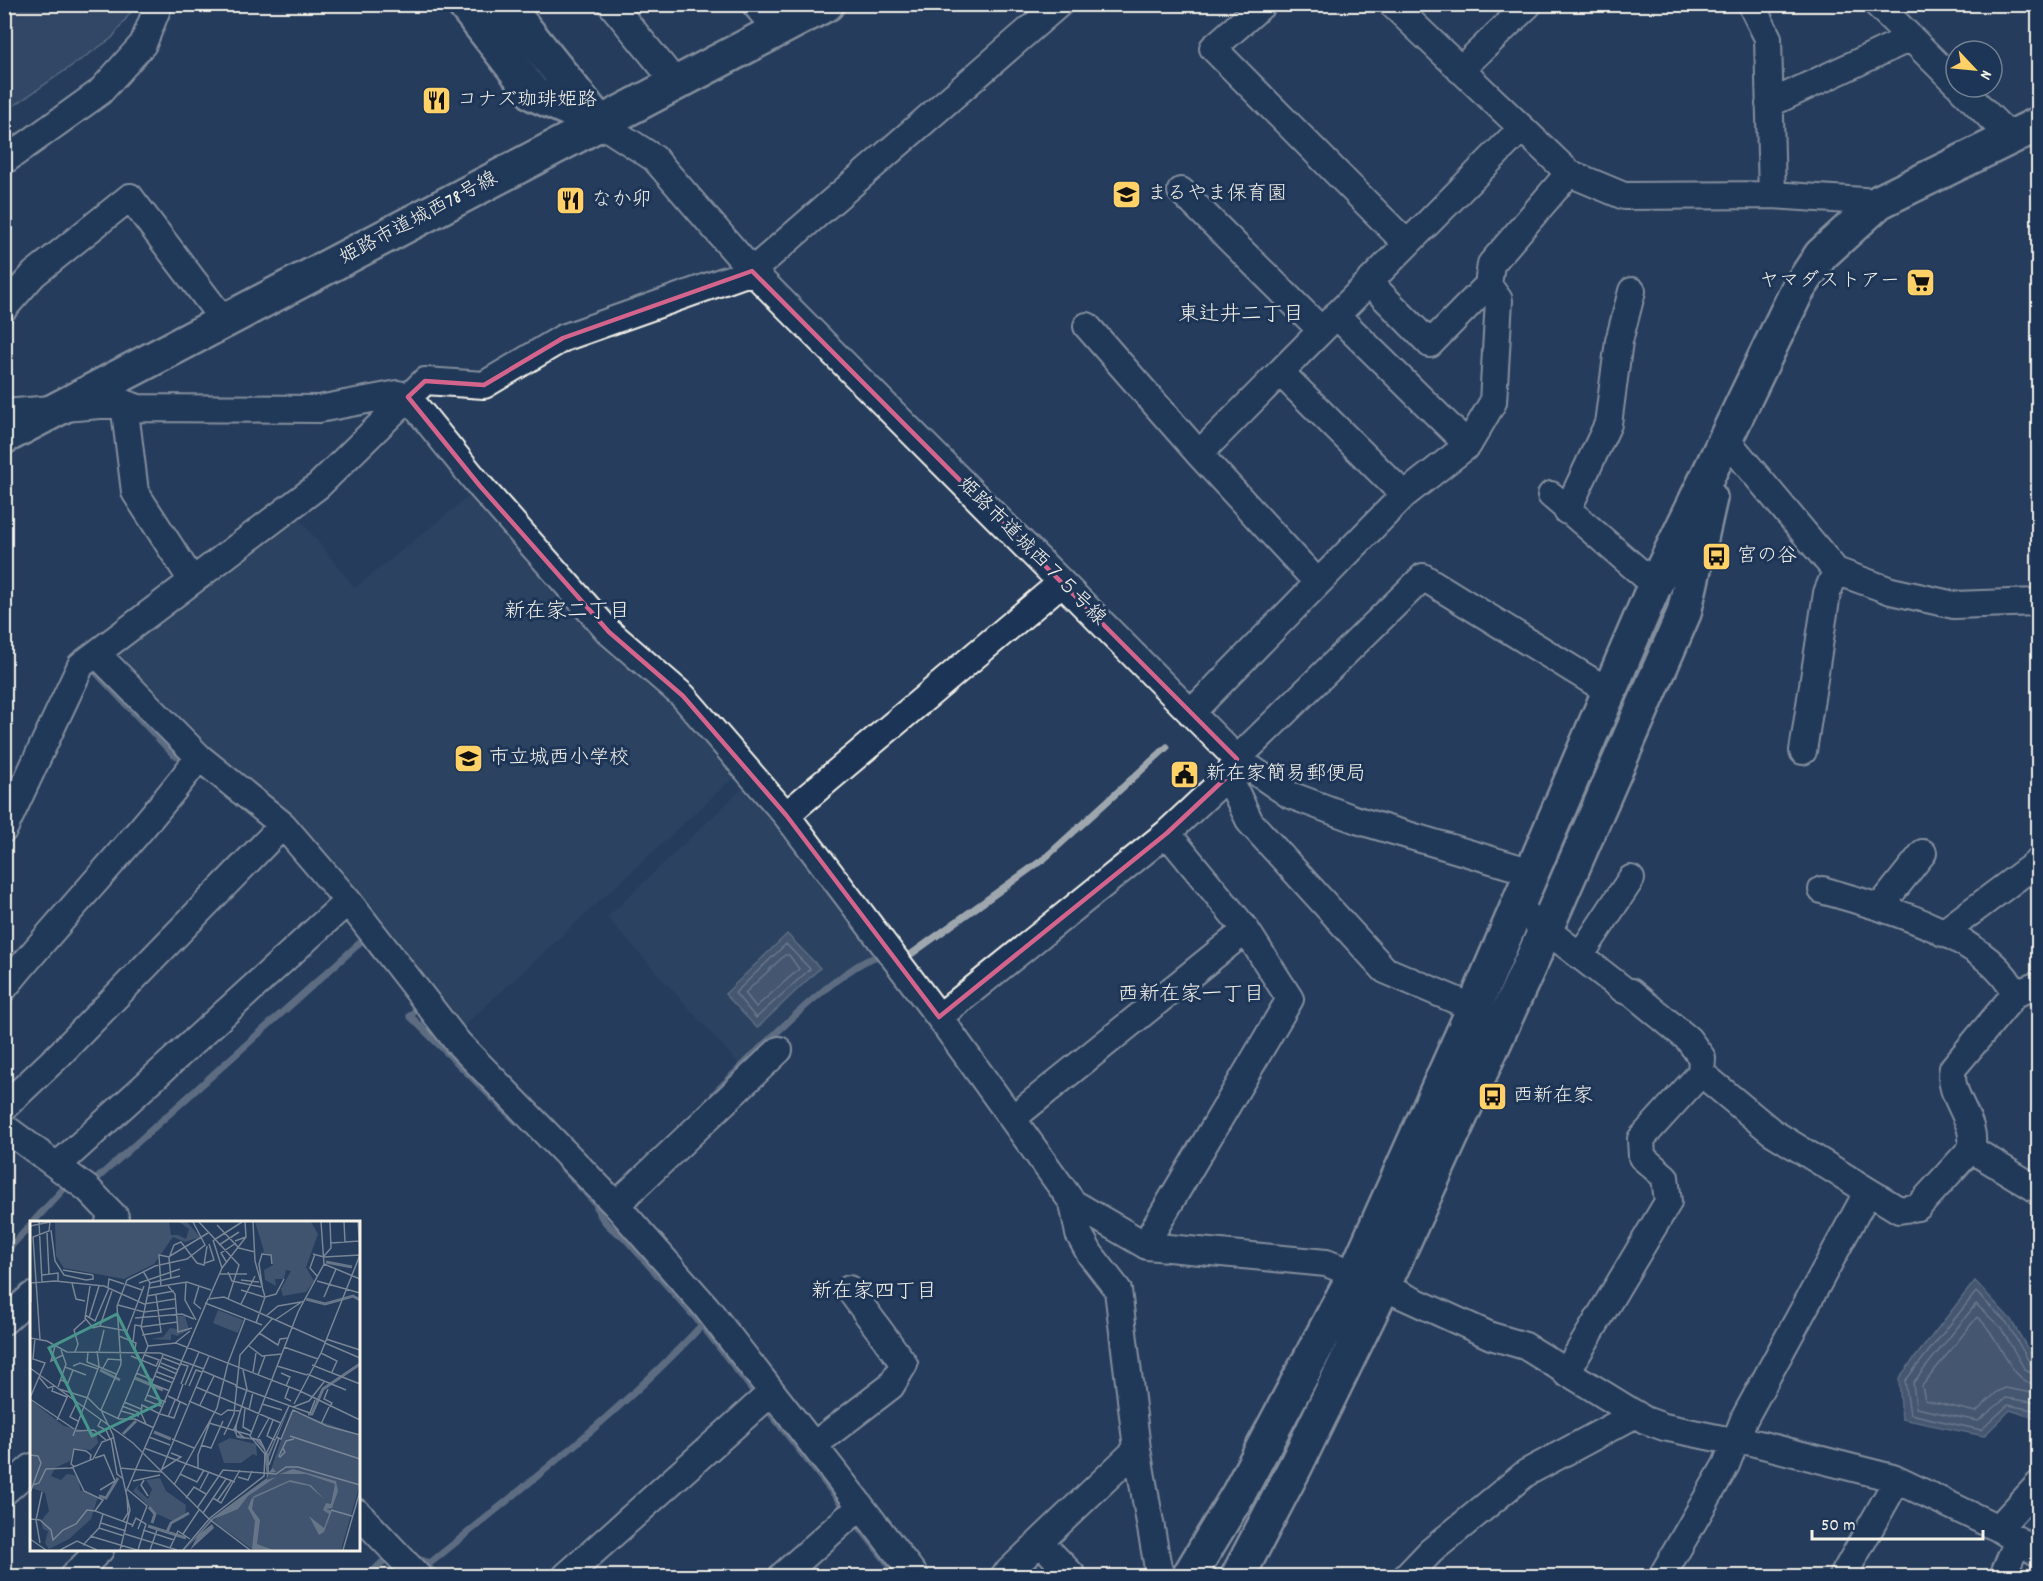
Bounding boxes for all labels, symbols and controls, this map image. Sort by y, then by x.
north arrow [1944,39,2004,99]
text: N [1973,66,1997,83]
restaurant icon: コナズ珈琲姫路 [420,85,452,117]
place label: コナズ珈琲姫路 [457,87,597,115]
street label: 姫路市道城西78号線 [335,165,503,273]
school or university icon: まるやま保育園 [1110,179,1142,211]
place label: まるやま保育園 [1147,181,1287,209]
restaurant icon: なか卯 [555,185,587,217]
place label: なか卯 [592,187,652,215]
supermarket icon: ヤマダストアー [1905,266,1937,298]
place label: ヤマダストアー [1759,268,1900,296]
district label: 東辻井二丁目 [1178,301,1304,331]
street label: 姫路市道城西７５号線 [950,471,1112,633]
bus stop icon: 宮の谷 [1700,541,1732,573]
place label: 宮の谷 [1737,543,1797,571]
district label: 新在家二丁目 [504,598,630,628]
school or university icon: 市立城西小学校 [452,743,484,775]
place label: 市立城西小学校 [489,745,629,773]
public building icon: 新在家簡易郵便局 [1169,759,1201,791]
place label: 新在家簡易郵便局 [1206,761,1366,789]
district label: 西新在家一丁目 [1118,981,1265,1011]
bus stop icon: 西新在家 [1476,1081,1508,1113]
place label: 西新在家 [1513,1083,1593,1111]
inset map [30,1221,360,1551]
district label: 新在家四丁目 [811,1278,937,1308]
scale bar [1812,1503,1983,1541]
text: 50 m [1821,1514,1856,1539]

